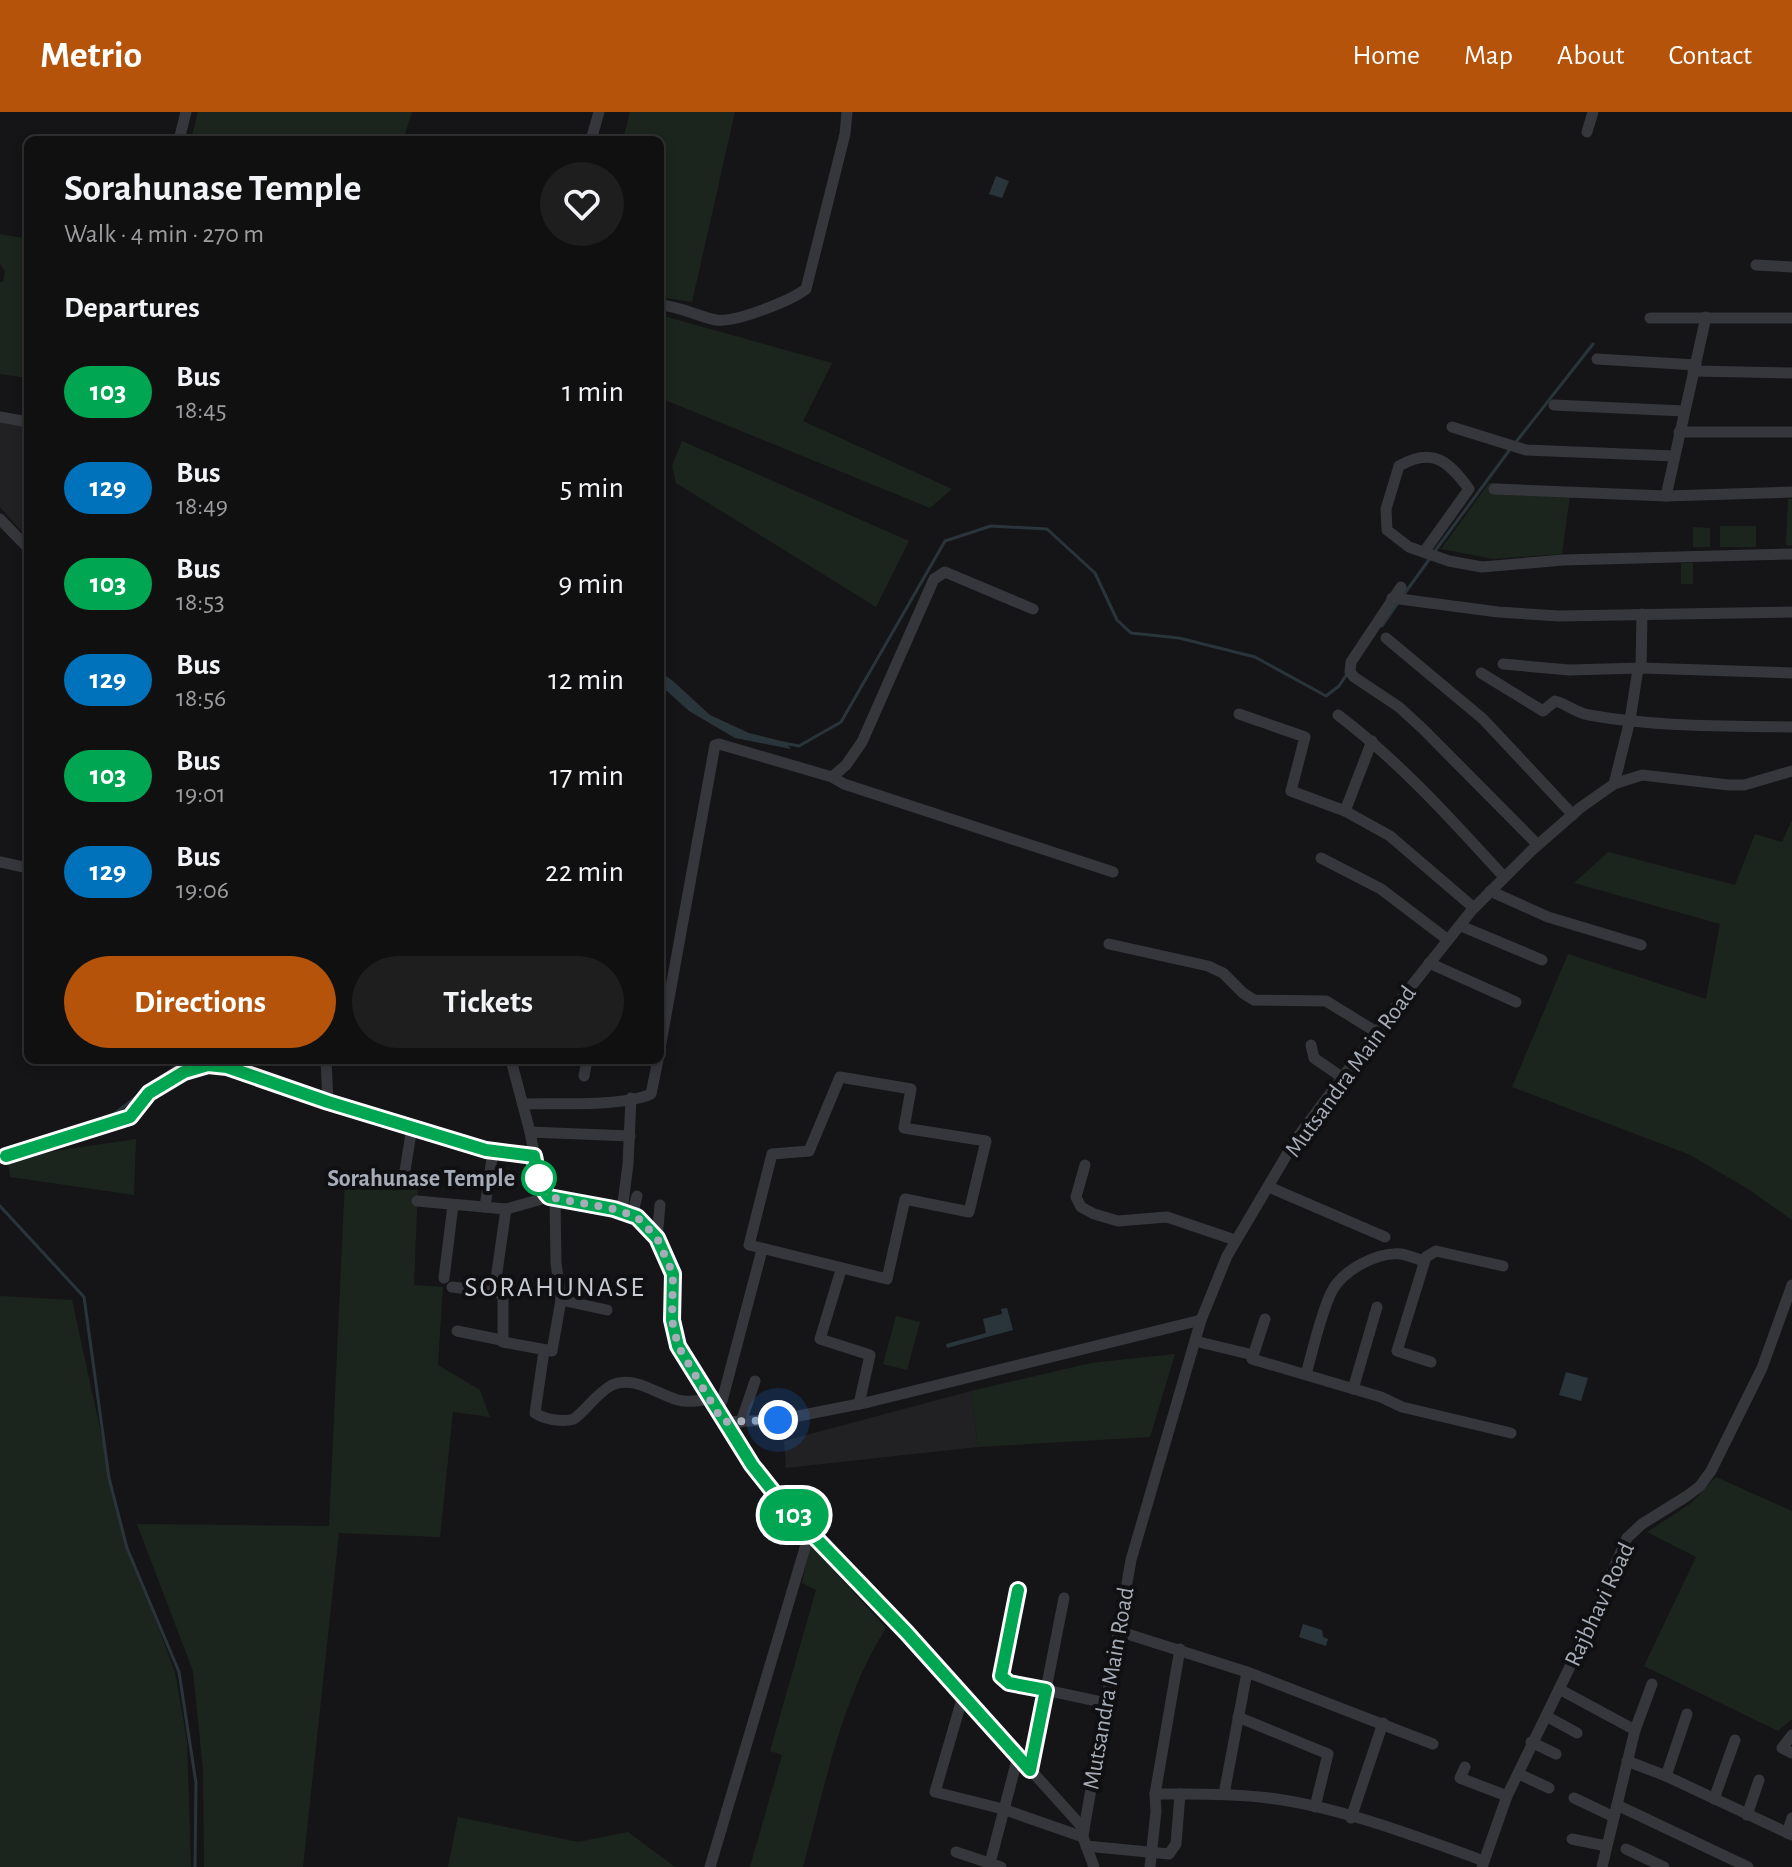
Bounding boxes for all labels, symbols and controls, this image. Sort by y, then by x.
text: Metrio [40,37,142,75]
text: Home [1353,42,1420,70]
text: Map [1464,42,1513,70]
text: About [1557,42,1625,70]
text: Contact [1669,42,1752,70]
button: heart [540,162,624,246]
text: Sorahunase Temple [64,170,361,208]
text: Walk · 4 min · 270 m [64,221,264,247]
text: Departures [64,293,200,323]
text: Bus [176,362,221,392]
text: 1 min [562,377,624,407]
text: 103 [90,378,126,406]
text: 18:45 [176,397,227,423]
text: Bus [176,458,221,488]
text: 5 min [560,473,624,503]
text: 129 [90,474,126,502]
text: 18:49 [176,493,228,519]
text: Bus [176,554,221,584]
text: 9 min [558,569,624,599]
text: 103 [90,570,126,598]
text: 18:53 [176,589,225,615]
text: Bus [176,650,221,680]
text: 12 min [548,665,624,695]
text: 129 [90,666,126,694]
text: 18:56 [176,685,226,711]
text: Bus [176,746,221,776]
text: 17 min [549,761,624,791]
text: 103 [90,762,126,790]
text: 19:01 [176,781,226,807]
text: Bus [176,842,221,872]
text: 22 min [545,857,624,887]
text: 129 [90,858,126,886]
text: 19:06 [176,877,229,903]
button: Directions [64,956,336,1048]
button: Tickets [352,956,624,1048]
street label: Mutsandra Main Road [1281,982,1421,1162]
marker: Sorahunase Temple [522,1161,556,1195]
place label: Sorahunase Temple [327,1167,515,1191]
district label: SORAHUNASE [464,1274,646,1302]
your location [758,1400,798,1440]
line badge: 103 [748,1489,840,1541]
text: 103 [776,1501,812,1529]
street label: Rajbhavi Road [1561,1539,1639,1670]
street label: Mutsandra Main Road [1079,1585,1139,1791]

